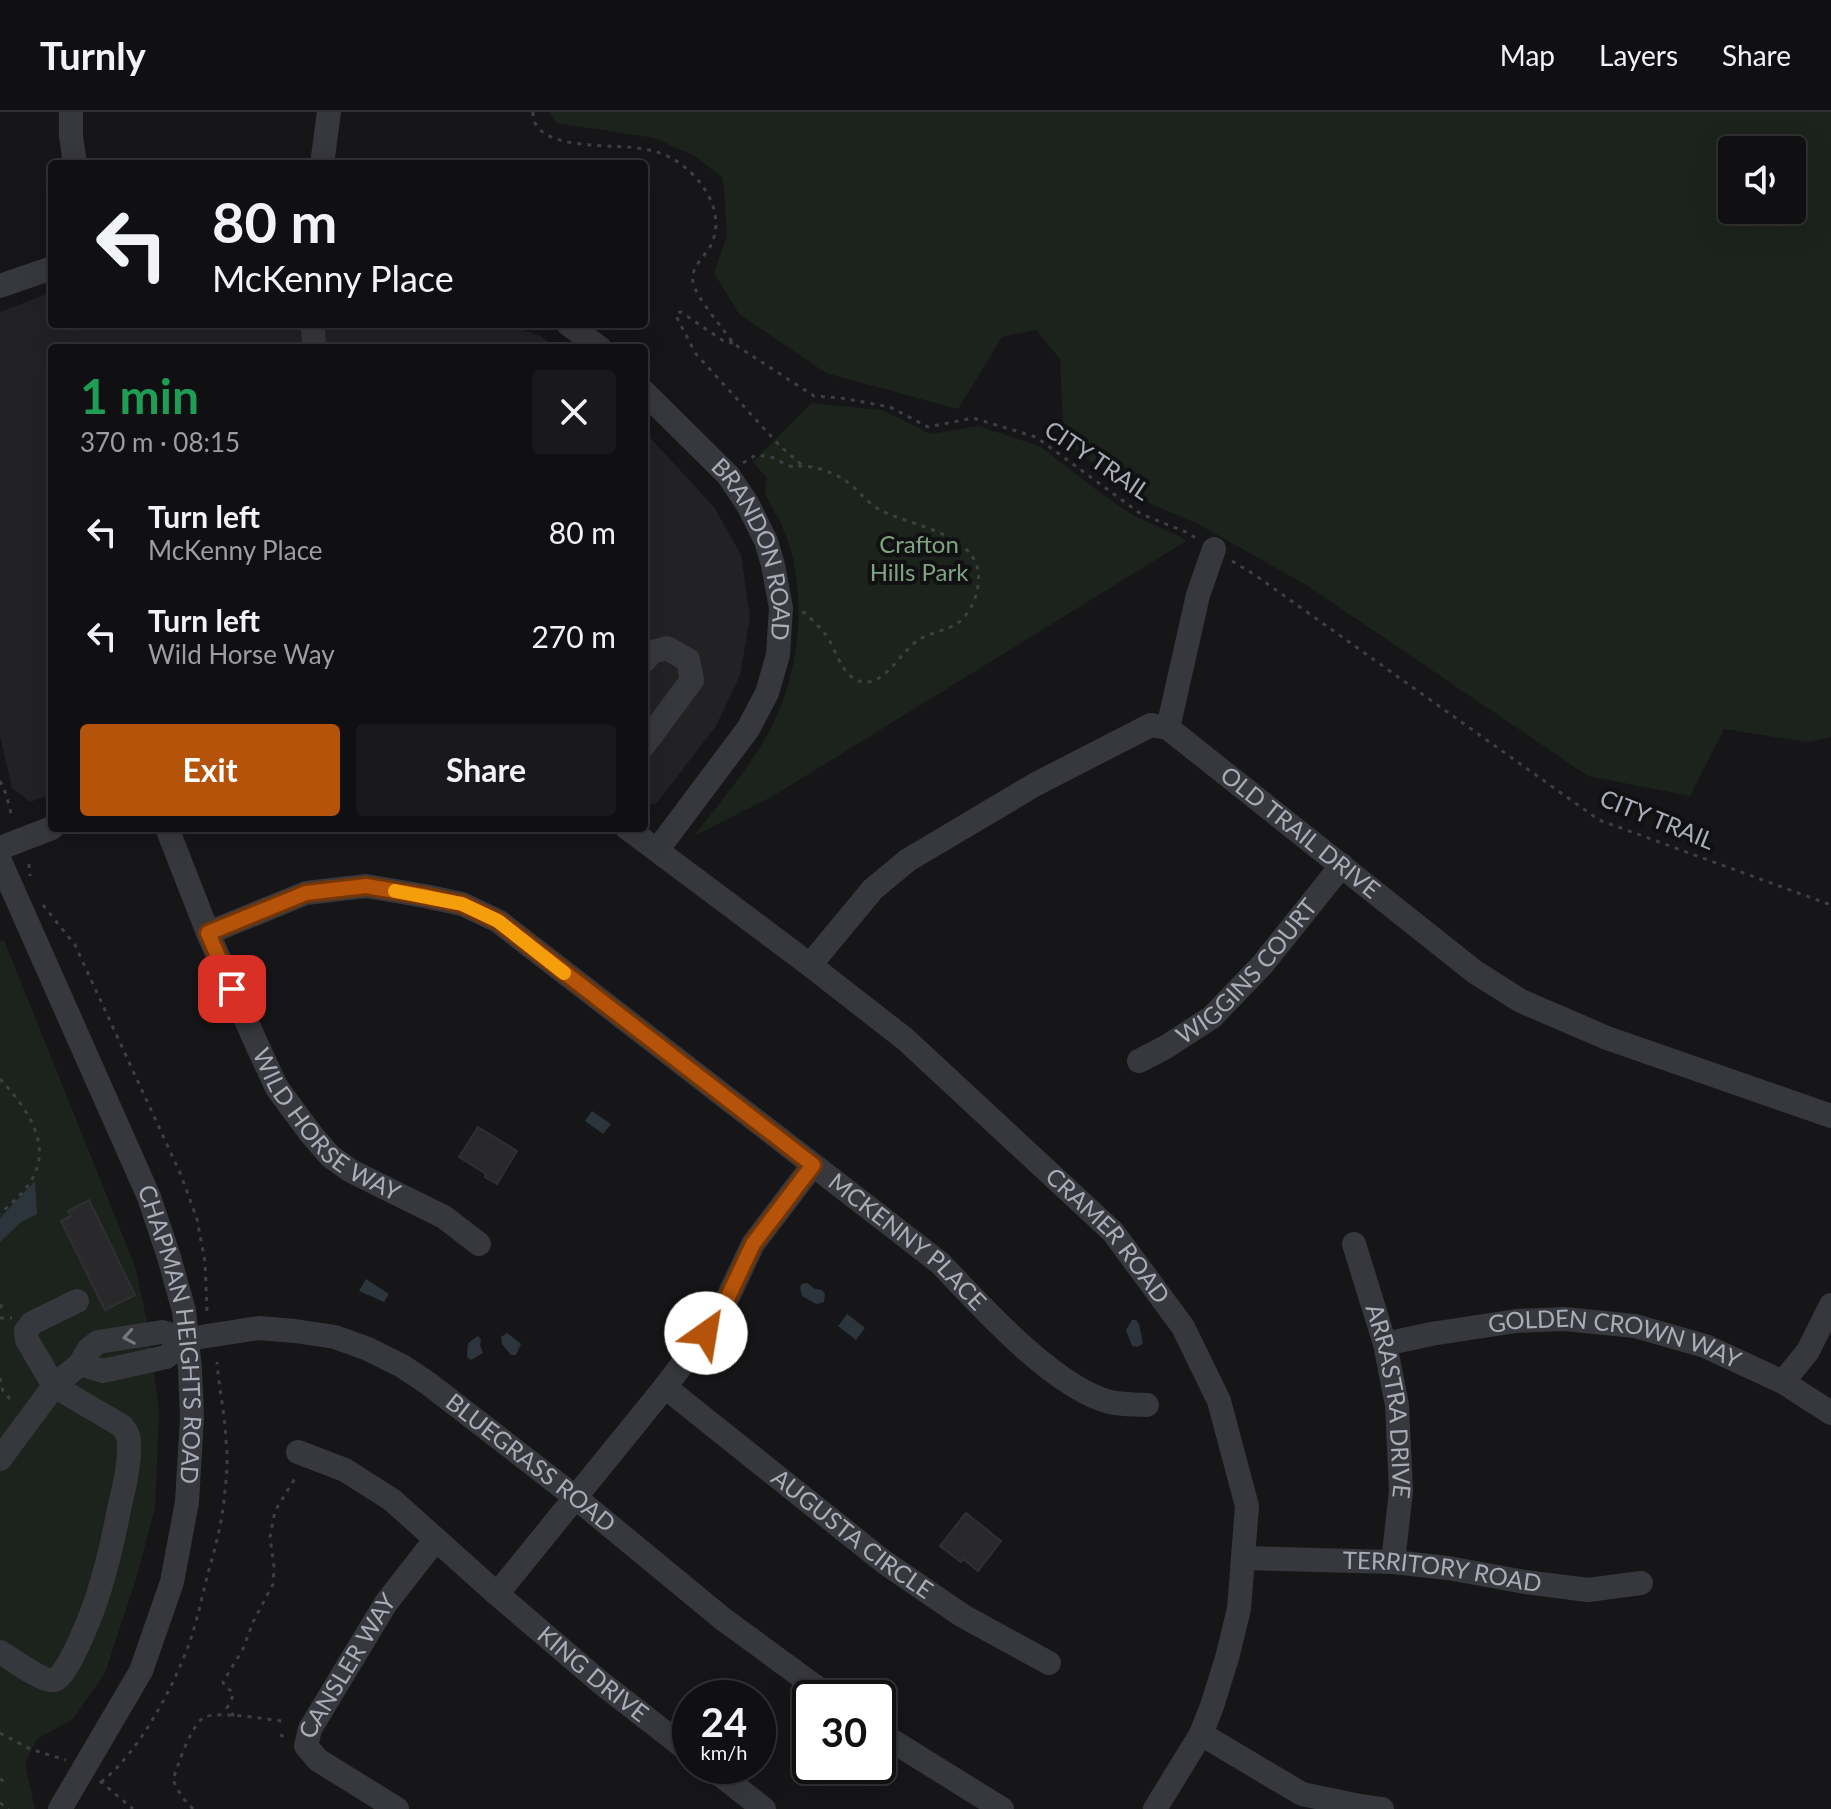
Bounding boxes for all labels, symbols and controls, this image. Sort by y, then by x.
text: Turnly [40,32,146,78]
text: Map [1500,38,1555,72]
text: Layers [1599,38,1678,72]
text: Share [1722,38,1791,72]
map controls [1718,136,1806,224]
button: sound [1718,136,1806,224]
text: 80 m [212,188,337,255]
icon: left [80,192,184,296]
text: McKenny Place [212,256,454,300]
text: 1 min [80,367,199,424]
button: close [532,370,616,454]
street label: CITY TRAIL [1040,414,1156,506]
text: 370 m · 08:15 [80,426,240,458]
street label: BRANDON ROAD [706,451,797,641]
text: Turn left [148,498,260,534]
icon: left [80,510,124,554]
text: 80 m [549,514,616,550]
park label: Crafton Hills Park [870,529,969,586]
text: McKenny Place [148,534,323,566]
text: Turn left [148,602,260,638]
icon: left [80,614,124,658]
text: 270 m [531,618,616,654]
text: Wild Horse Way [148,638,335,670]
button: Exit [80,724,340,816]
button: Share [356,724,616,816]
street label: OLD TRAIL DRIVE [1215,759,1386,904]
street label: CITY TRAIL [1596,783,1719,855]
street label: WIGGINS COURT [1170,892,1323,1049]
pin [198,955,266,1023]
icon: arrive [210,967,254,1011]
street label: WILD HORSE WAY [248,1043,406,1206]
street label: CRAMER ROAD [1040,1161,1177,1309]
street label: MCKENNY PLACE [823,1166,993,1316]
street label: CHAPMAN HEIGHTS ROAD [132,1180,208,1485]
position arrow [664,1291,748,1375]
street label: ARRASTRA DRIVE [1360,1300,1418,1500]
street label: GOLDEN CROWN WAY [1486,1303,1746,1374]
one-way arrow [122,1327,136,1344]
street label: BLUEGRASS ROAD [441,1386,622,1537]
street label: AUGUSTA CIRCLE [766,1462,939,1604]
street label: TERRITORY ROAD [1342,1545,1543,1597]
street label: CANSLER WAY [292,1587,401,1741]
street label: KING DRIVE [532,1619,655,1727]
speed limit sign: 30 [792,1680,896,1784]
text: 24 [701,1698,747,1746]
text: km/h [701,1740,747,1764]

